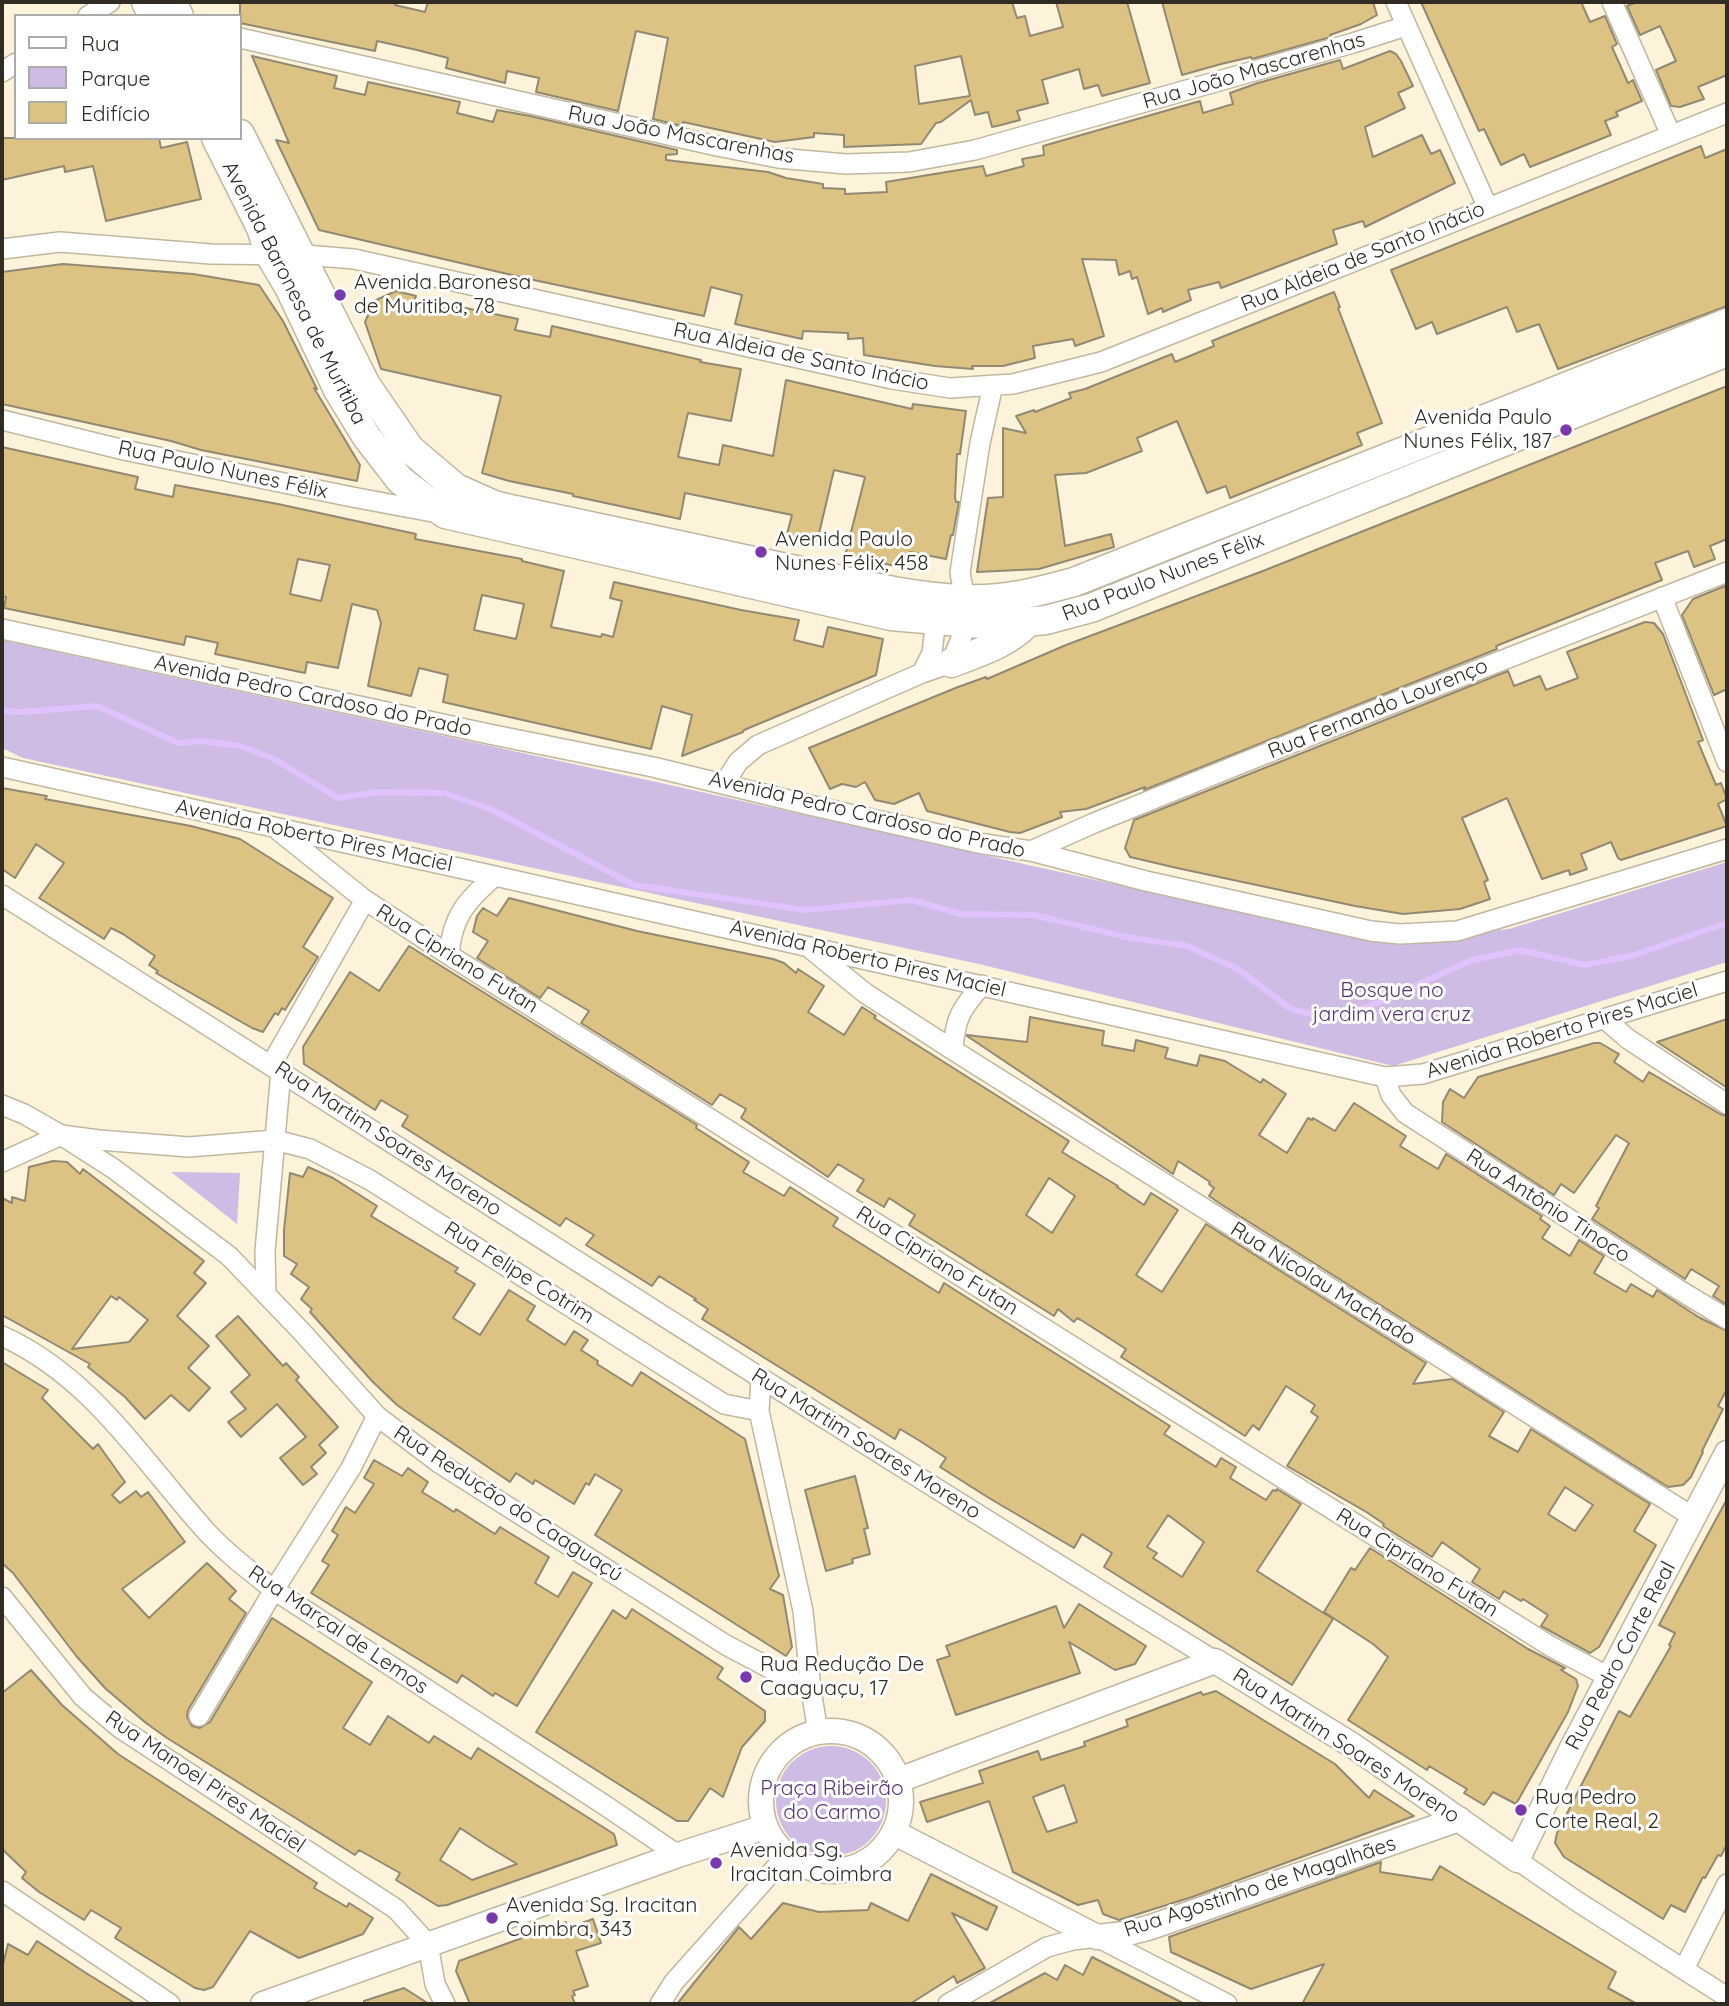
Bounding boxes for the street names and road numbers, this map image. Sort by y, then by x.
street label: Rua João Mascarenhas [1140,27,1368,115]
street label: Rua João Mascarenhas [566,101,796,169]
street label: Avenida Baronesa de Muritiba [216,157,372,429]
street label: Rua Aldeia de Santo Inácio [1237,197,1489,317]
street label: Rua Aldeia de Santo Inácio [671,318,931,396]
street label: Rua Paulo Nunes Félix [116,435,330,505]
street label: Rua Paulo Nunes Félix [1059,527,1267,627]
street label: Avenida Pedro Cardoso do Prado [152,650,474,742]
street label: Rua Fernando Lourenço [1264,653,1492,765]
street label: Avenida Pedro Cardoso do Prado [706,766,1028,864]
street label: Avenida Roberto Pires Maciel [173,794,455,878]
street label: Rua Cipriano Futan [371,899,543,1019]
street label: Avenida Roberto Pires Maciel [727,915,1009,1003]
street label: Avenida Roberto Pires Maciel [1423,978,1701,1084]
street label: Rua Martim Soares Moreno [270,1056,506,1222]
street label: Rua Antônio Tinoco [1461,1144,1635,1268]
street label: Rua Cipriano Futan [851,1201,1023,1321]
street label: Rua Felipe Cotrim [439,1217,599,1329]
street label: Rua Nicolau Machado [1226,1217,1420,1351]
street label: Rua Martim Soares Moreno [747,1363,985,1525]
street label: Rua Redução do Caaguaçú [389,1420,627,1588]
street label: Rua Cipriano Futan [1331,1503,1503,1623]
street label: Rua Pedro Corte Real [1561,1557,1681,1755]
street label: Rua Marçal de Lemos [243,1560,433,1700]
street label: Rua Martim Soares Moreno [1228,1663,1464,1829]
street label: Rua Manoel Pires Maciel [100,1706,310,1858]
street label: Rua Agostinho de Magalhães [1121,1831,1399,1943]

